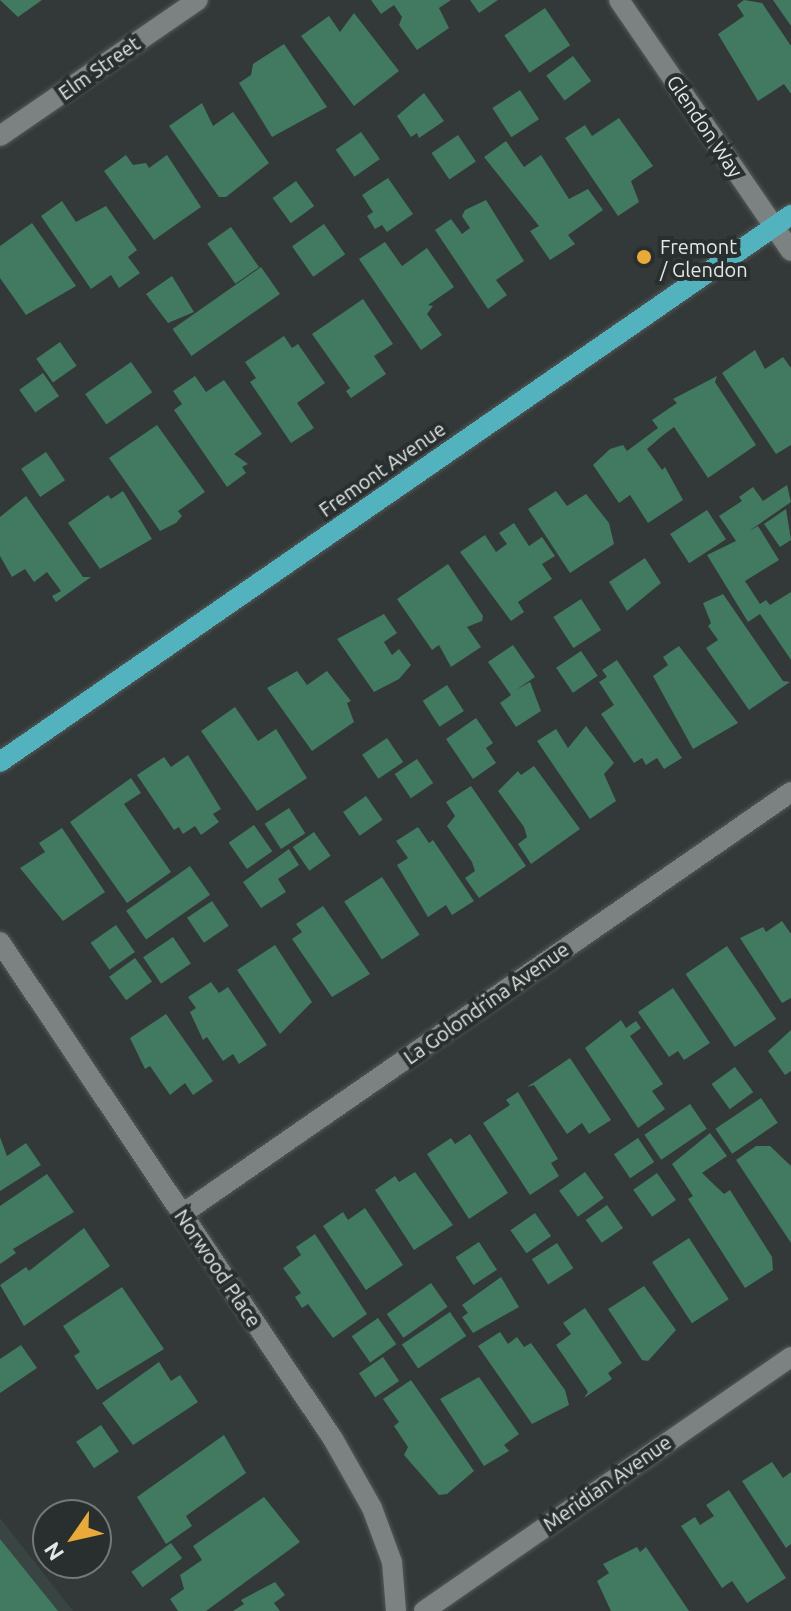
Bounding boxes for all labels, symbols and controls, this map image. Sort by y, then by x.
street label: Elm Street [54,31,144,105]
street label: Glendon Way [662,70,748,182]
place label: Fremont / Glendon [660,234,748,281]
marker: Fremont / Glendon [635,248,653,266]
street label: Fremont Avenue [314,416,450,522]
street label: La Golondrina Avenue [399,937,573,1069]
street label: Norwood Place [170,1205,266,1331]
street label: Meridian Avenue [538,1430,676,1536]
north arrow [32,1499,112,1579]
text: N [38,1538,68,1565]

